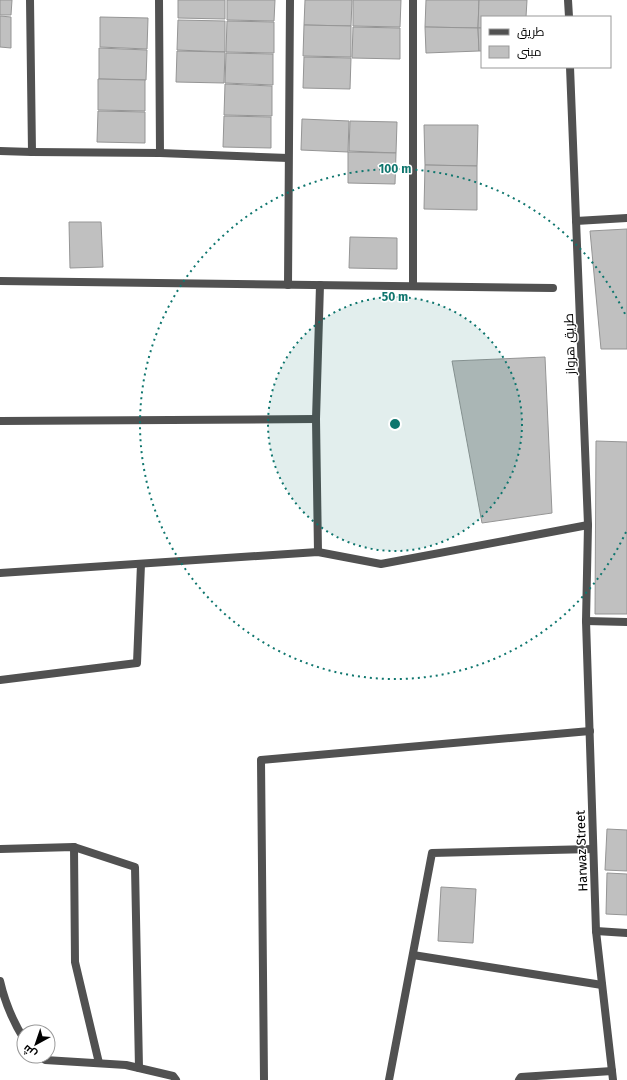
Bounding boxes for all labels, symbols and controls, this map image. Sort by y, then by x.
legend [481,16,611,68]
text: طريق [517,25,545,39]
text: مبنى [517,45,542,59]
text: 100 m [379,162,411,176]
text: 50 m [382,290,408,304]
street label: طريق هرواز [561,313,578,376]
centre of rings [388,417,402,431]
street label: Harwaz Street [573,810,590,892]
north arrow [16,1024,56,1064]
text: ش [20,1042,39,1061]

